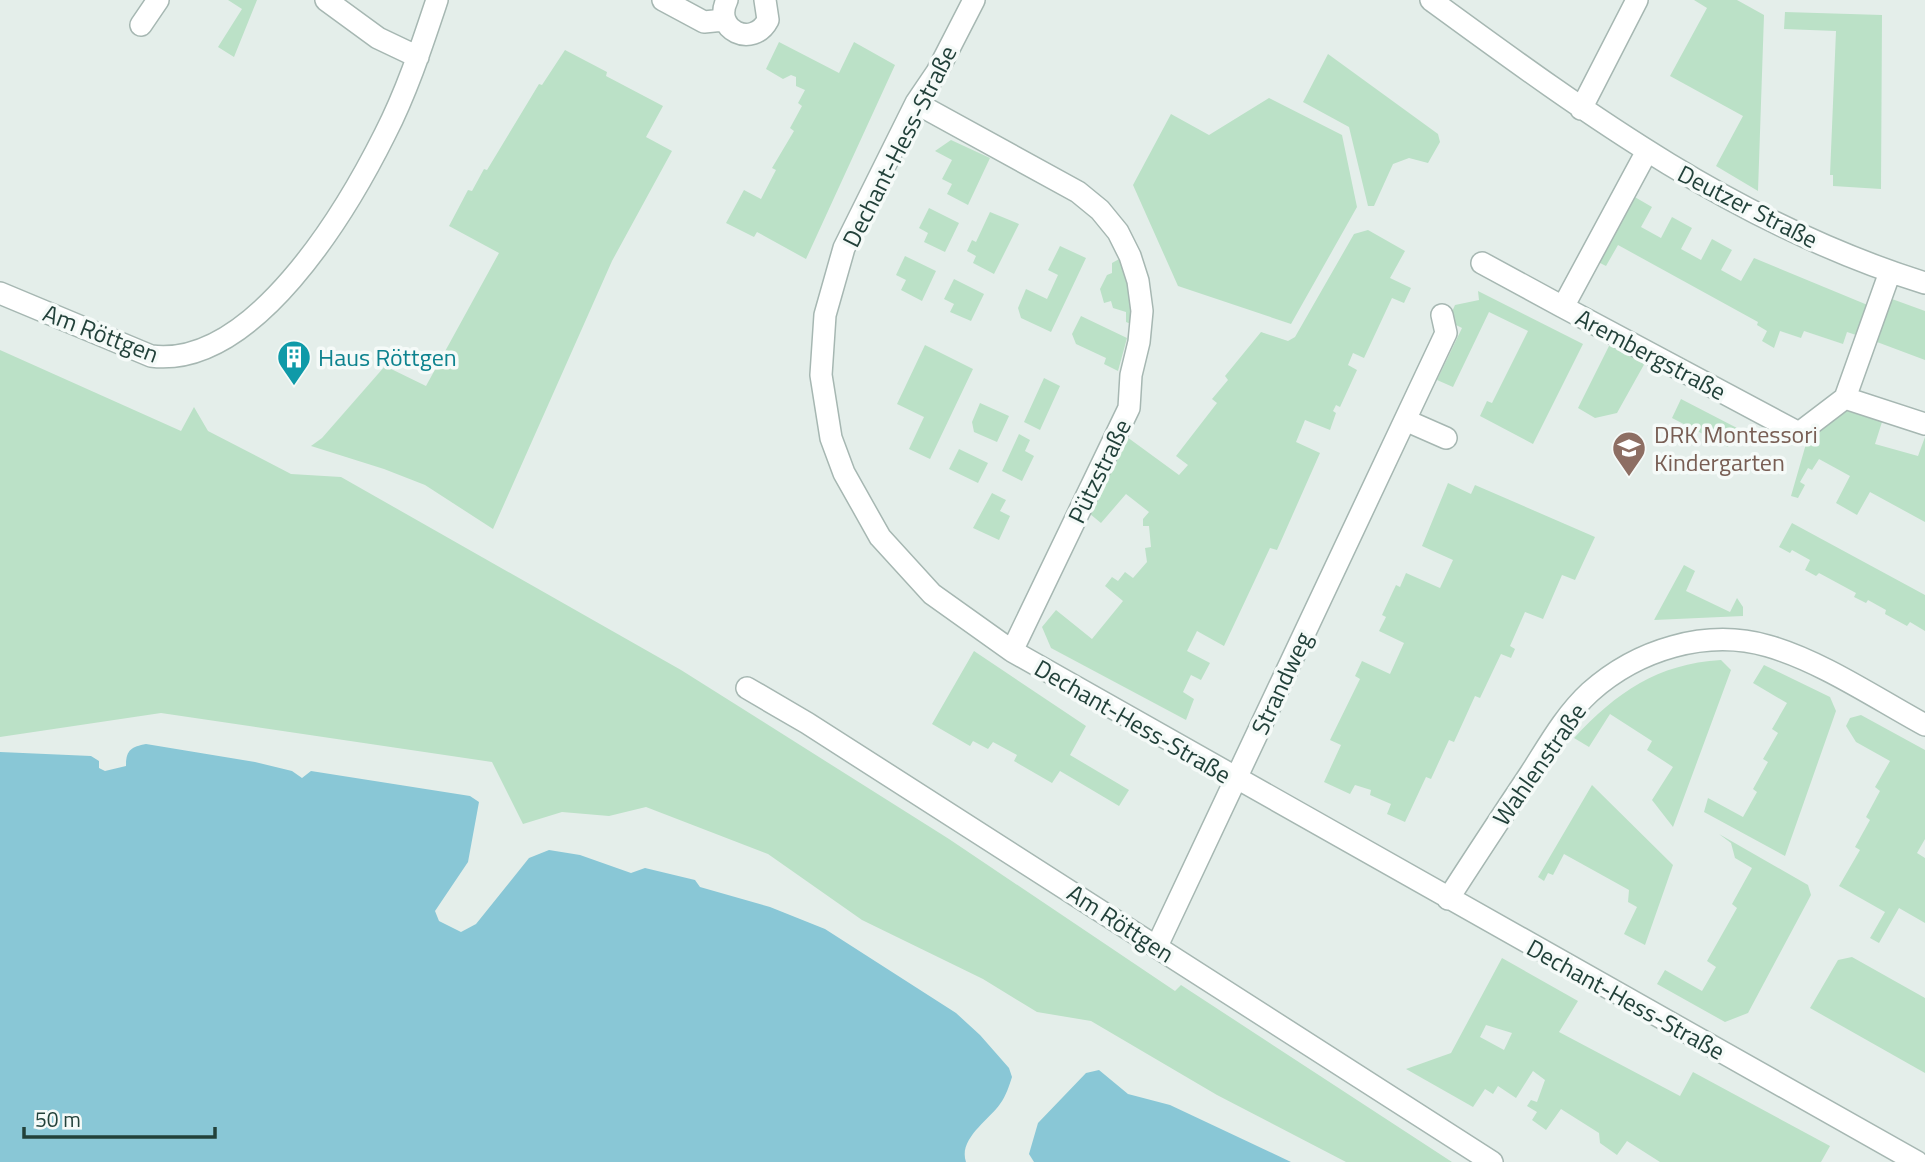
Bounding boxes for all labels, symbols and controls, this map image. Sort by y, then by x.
street label: Dechant-Hess-Straße [833,39,965,253]
street label: Deutzer Straße [1672,155,1824,257]
street label: Am Röttgen [38,295,164,371]
street label: Arembergstraße [1569,299,1733,409]
building icon: Haus Röttgen [275,338,313,387]
place label: Haus Röttgen [318,339,457,375]
street label: Pützstraße [1058,413,1140,529]
place label: DRK Montessori Kindergarten [1654,416,1818,480]
school or university icon: DRK Montessori Kindergarten [1610,429,1648,478]
street label: Strandweg [1241,626,1321,740]
street label: Dechant-Hess-Straße [1028,650,1238,792]
street label: Wahlenstraße [1483,695,1595,833]
street label: Am Röttgen [1060,875,1182,971]
street label: Dechant-Hess-Straße [1520,929,1732,1069]
scale bar [24,1096,215,1140]
text: 50 m [35,1103,81,1135]

